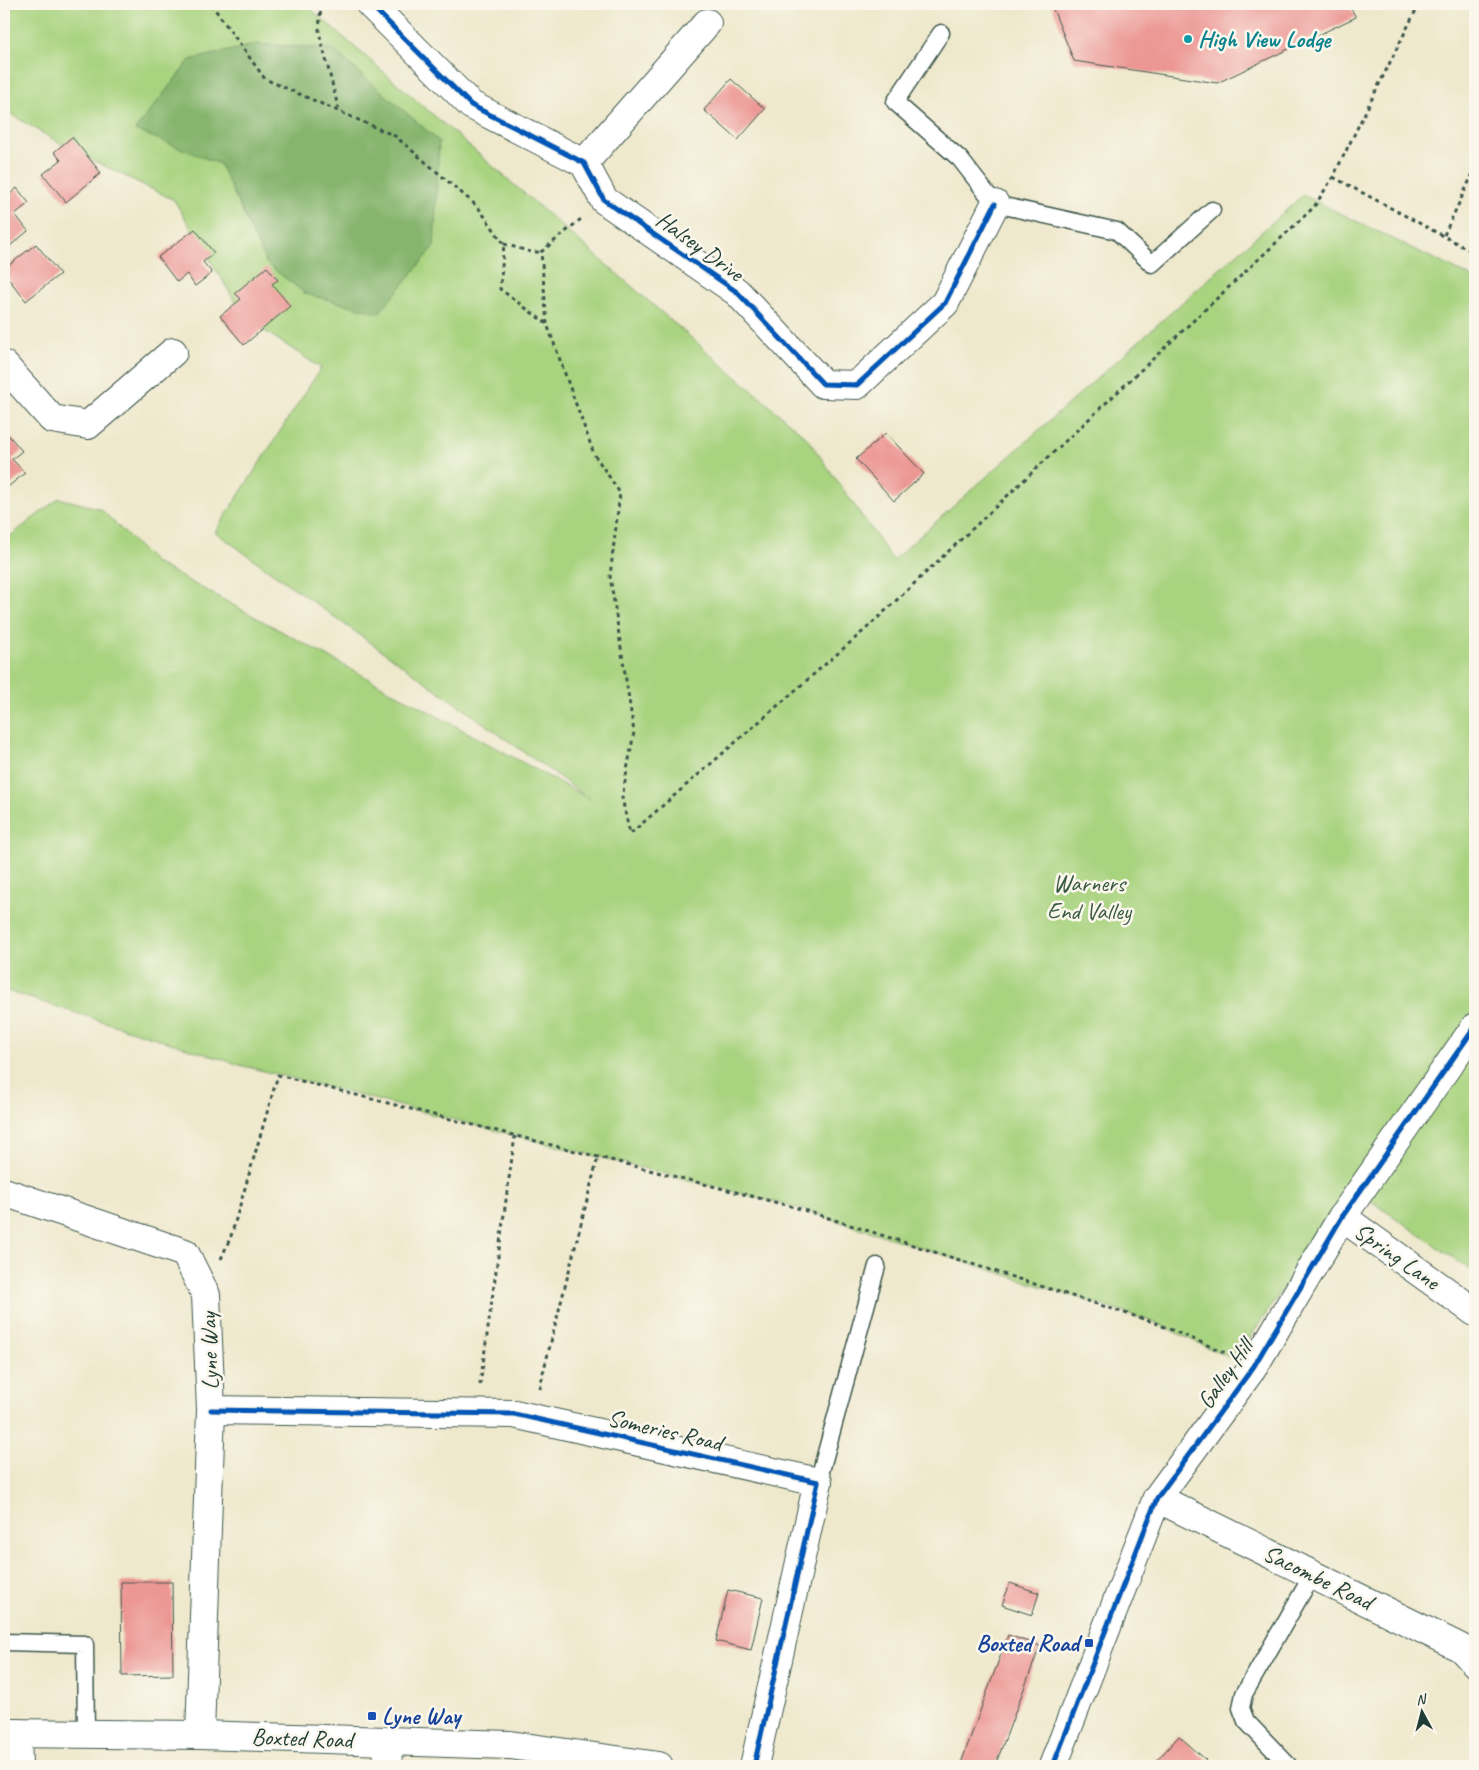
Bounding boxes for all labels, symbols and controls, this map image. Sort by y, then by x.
place label: High View Lodge [1198,24,1332,54]
marker: High View Lodge [1182,33,1194,45]
street label: Halsey Drive [650,204,751,289]
park label: Warners End Valley [1047,868,1133,926]
street label: Spring Lane [1348,1216,1447,1297]
street label: Lyne Way [193,1310,225,1390]
street label: Galley Hill [1190,1330,1262,1415]
street label: Someries Road [605,1402,729,1459]
street label: Sacombe Road [1258,1538,1381,1618]
place label: Boxted Road [976,1628,1083,1658]
marker: Boxted Road [1083,1637,1095,1649]
north arrow [1396,1688,1446,1738]
text: N [1415,1690,1428,1709]
place label: Lyne Way [382,1701,463,1731]
marker: Lyne Way [366,1710,378,1722]
street label: Boxted Road [251,1721,357,1755]

